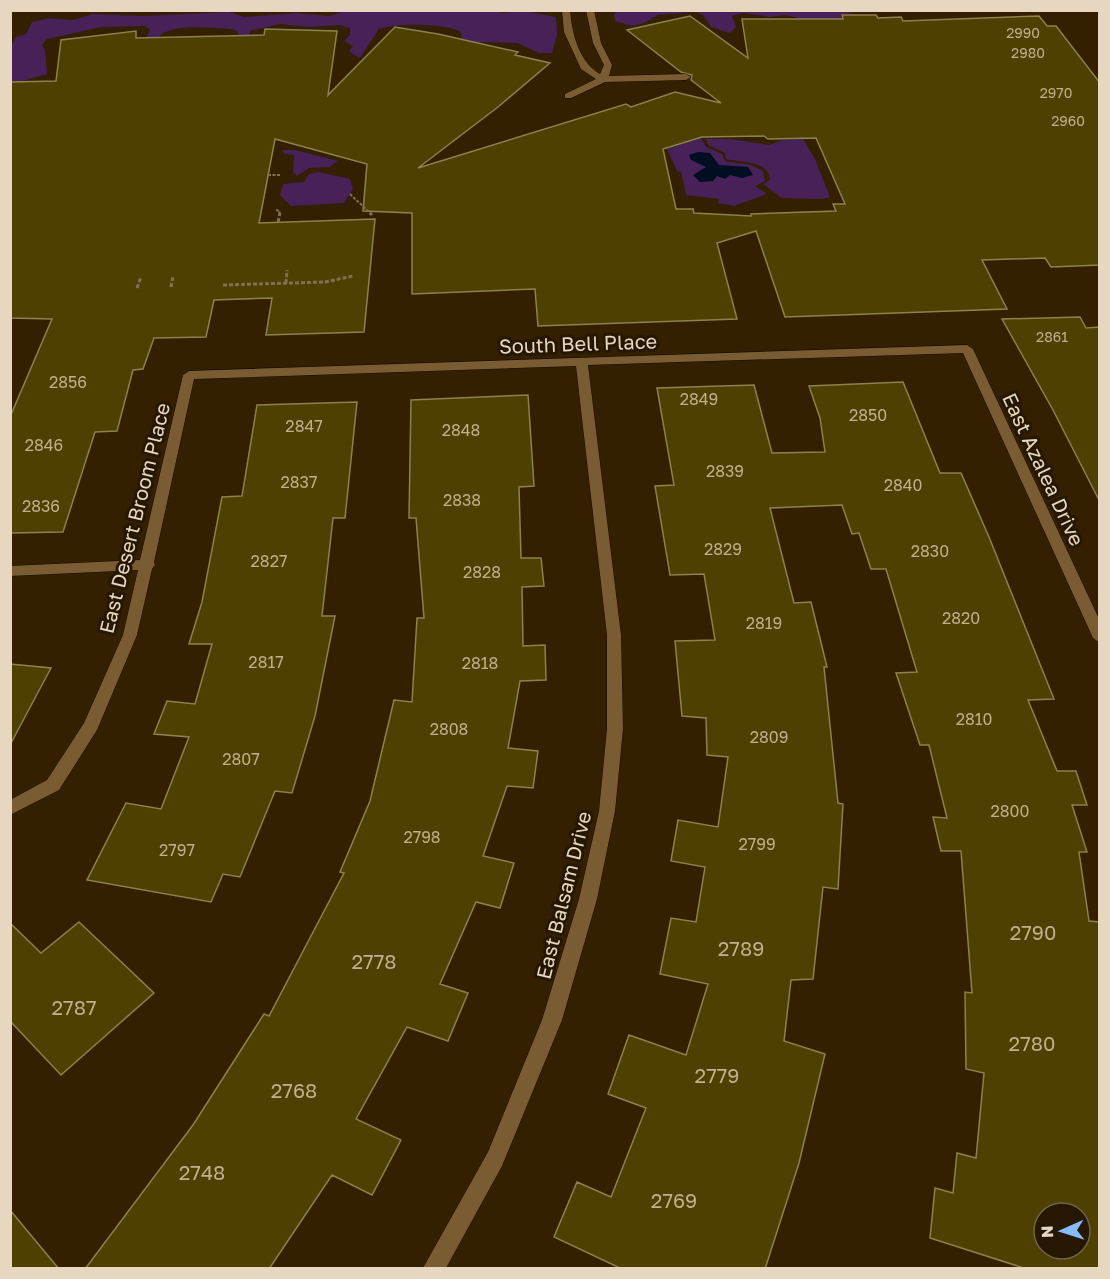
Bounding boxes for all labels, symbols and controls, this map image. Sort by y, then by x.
house number: 2990 [1006,24,1040,41]
house number: 2980 [1011,44,1045,61]
house number: 2970 [1040,84,1072,101]
house number: 2960 [1051,112,1085,129]
street label: South Bell Place [498,328,658,358]
house number: 2861 [1036,328,1068,345]
house number: 2856 [49,372,87,392]
house number: 2849 [680,389,718,409]
street label: East Azalea Drive [998,389,1090,549]
street label: East Desert Broom Place [94,400,174,636]
house number: 2850 [849,405,887,425]
house number: 2847 [285,416,323,436]
house number: 2848 [442,420,480,440]
house number: 2846 [25,435,63,455]
house number: 2839 [706,461,744,481]
house number: 2837 [281,472,317,492]
house number: 2840 [884,475,922,495]
house number: 2838 [443,490,481,510]
house number: 2836 [22,496,60,516]
house number: 2829 [704,539,742,559]
house number: 2830 [911,541,949,561]
house number: 2827 [251,551,287,571]
house number: 2828 [463,562,501,582]
house number: 2820 [942,608,980,628]
house number: 2819 [746,613,782,633]
house number: 2817 [248,652,284,672]
house number: 2818 [462,653,498,673]
house number: 2810 [956,709,992,729]
house number: 2808 [430,719,468,739]
house number: 2809 [750,727,788,747]
house number: 2807 [222,749,260,769]
house number: 2800 [991,801,1029,821]
street label: East Balsam Drive [531,809,595,981]
house number: 2798 [403,827,441,847]
house number: 2799 [738,834,776,854]
house number: 2797 [159,840,195,860]
house number: 2790 [1010,920,1056,944]
house number: 2789 [718,936,764,960]
house number: 2778 [352,949,397,973]
house number: 2787 [52,995,97,1019]
house number: 2780 [1009,1031,1055,1055]
house number: 2779 [695,1063,739,1087]
house number: 2768 [271,1078,317,1102]
house number: 2748 [179,1160,225,1184]
house number: 2769 [651,1188,697,1212]
north arrow [1032,1201,1092,1261]
text: N [1037,1225,1057,1238]

